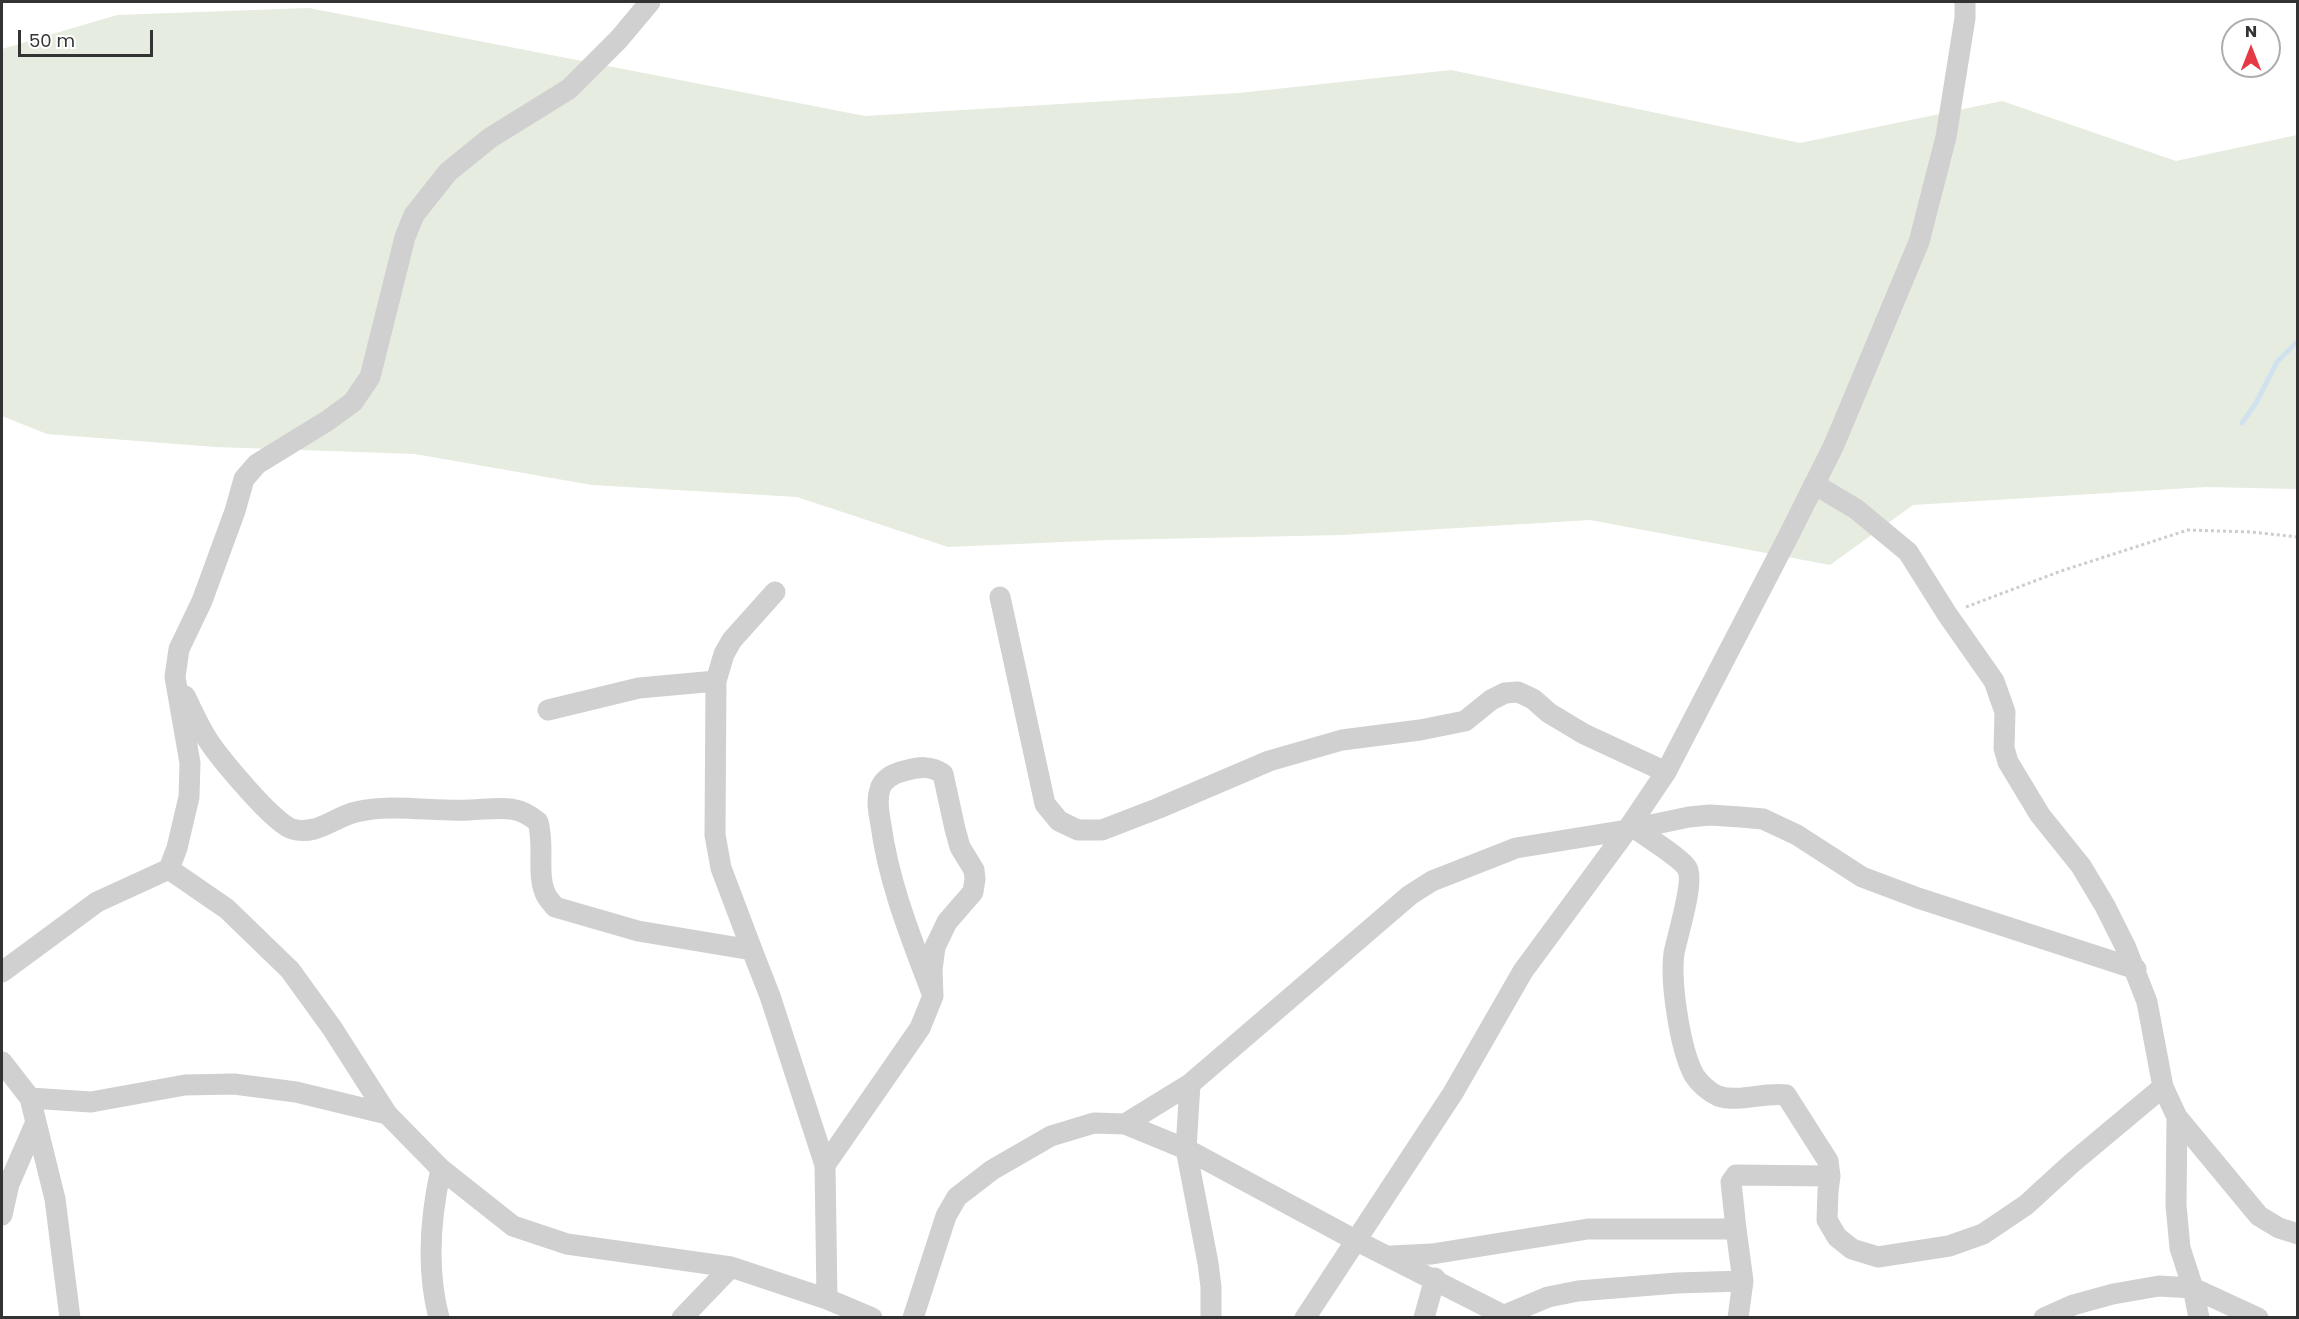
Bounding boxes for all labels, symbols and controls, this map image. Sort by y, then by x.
scale bar [21,18,156,56]
north arrow [2221,18,2281,78]
text: N [2245,20,2257,43]
text: 50 m [29,28,75,53]

